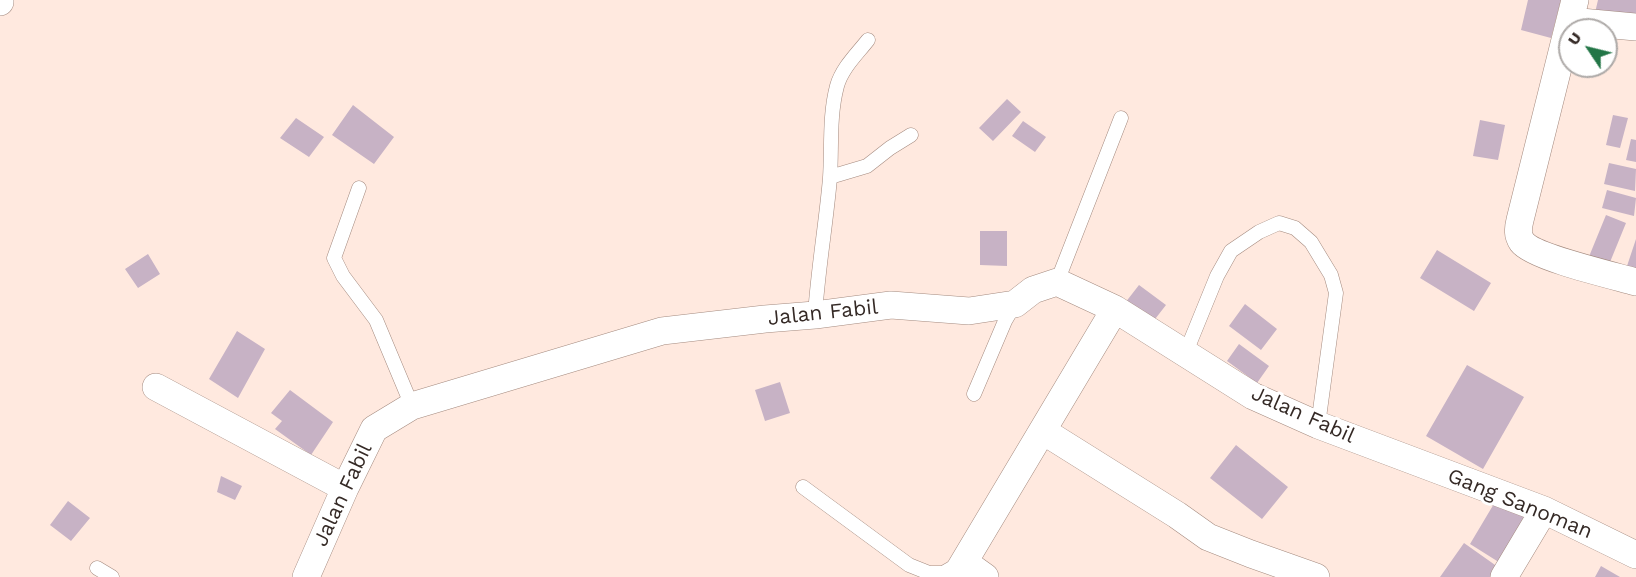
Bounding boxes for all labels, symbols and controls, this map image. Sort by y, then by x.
north arrow [1558,18,1618,78]
text: U [1563,28,1586,49]
street label: Jalan Fabil [767,295,879,331]
street label: Jalan Fabil [1247,381,1359,449]
street label: Jalan Fabil [308,440,378,550]
street label: Gang Sanoman [1444,463,1596,545]

